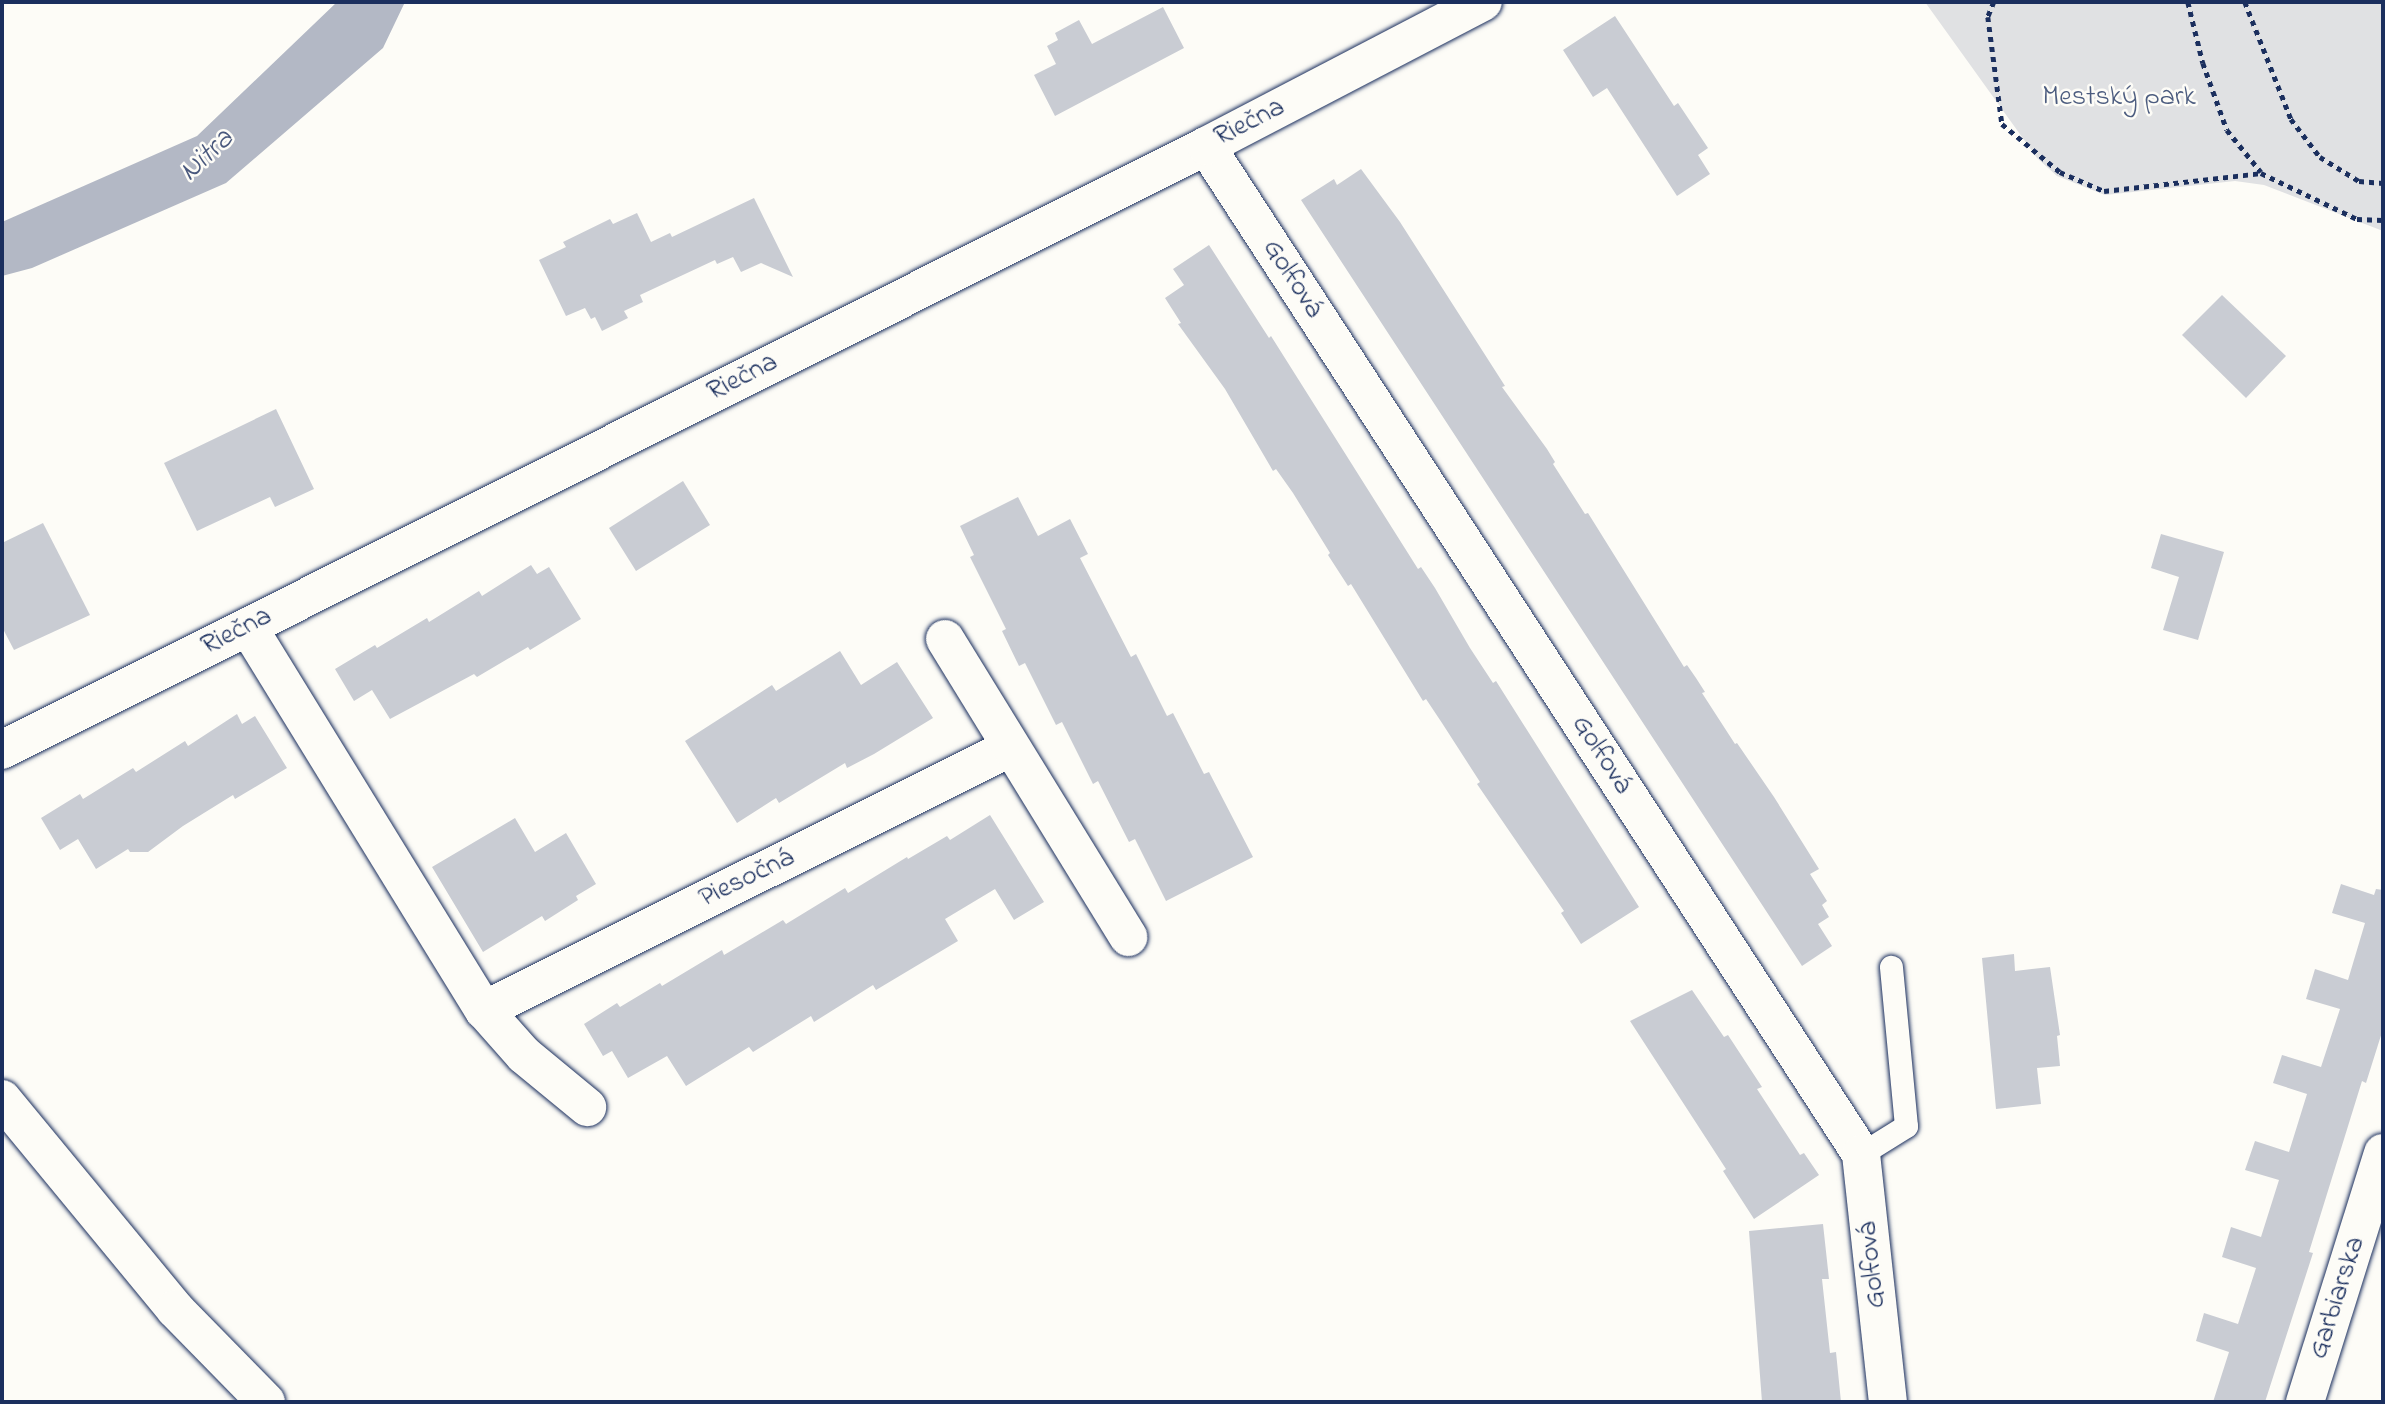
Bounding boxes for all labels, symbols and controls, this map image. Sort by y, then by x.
park label: Mestský park [2042,81,2196,115]
street label: Riečna [1209,91,1291,155]
water label: Nitra [172,122,242,190]
street label: Golfová [1254,233,1330,325]
street label: Riečna [702,346,784,410]
street label: Riečna [196,600,278,664]
street label: Golfová [1563,709,1639,801]
street label: Piesočná [694,842,800,916]
street label: Golfová [1852,1220,1894,1310]
street label: Garbiarska [2302,1233,2374,1363]

